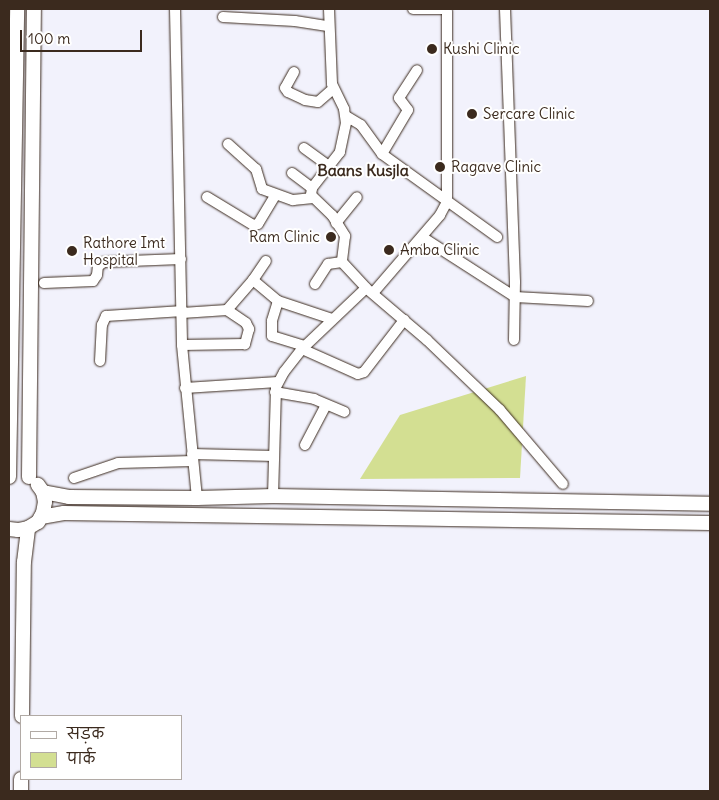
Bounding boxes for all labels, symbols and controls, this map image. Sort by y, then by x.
scale bar [22,20,145,52]
text: 100 m [28,29,70,48]
place label: Kushi Clinic [443,40,520,58]
marker: Kushi Clinic [425,42,439,56]
place label: Sercare Clinic [483,105,575,123]
marker: Sercare Clinic [465,107,479,121]
place label: Ragave Clinic [451,158,541,176]
district label: Baans Kusjla [317,160,409,180]
marker: Ragave Clinic [433,160,447,174]
place label: Ram Clinic [249,228,320,246]
marker: Ram Clinic [324,230,338,244]
place label: Rathore Imt Hospital [83,233,165,268]
place label: Amba Clinic [400,241,479,259]
marker: Amba Clinic [382,243,396,257]
marker: Rathore Imt Hospital [65,244,79,258]
legend [20,715,182,780]
text: सड़क [67,724,104,743]
text: पार्क [67,749,95,768]

